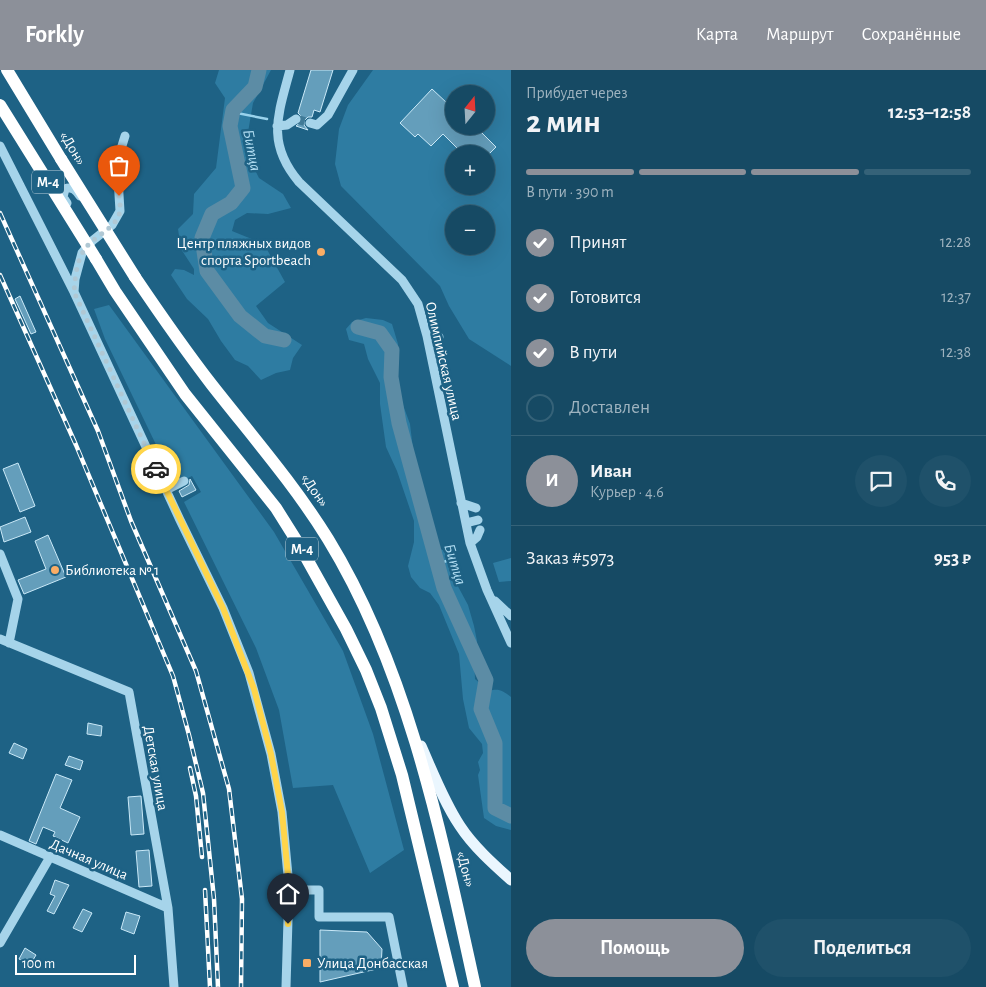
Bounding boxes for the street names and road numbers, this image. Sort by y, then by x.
street label: «Дон» [56,129,89,168]
road number: М-4 [32,170,64,194]
street label: Олимпийская улица [423,300,465,422]
street label: «Дон» [298,471,331,510]
road number: М-4 [286,538,318,560]
street label: Детская улица [141,724,170,812]
street label: Дачная улица [48,836,130,883]
street label: «Дон» [454,849,478,889]

